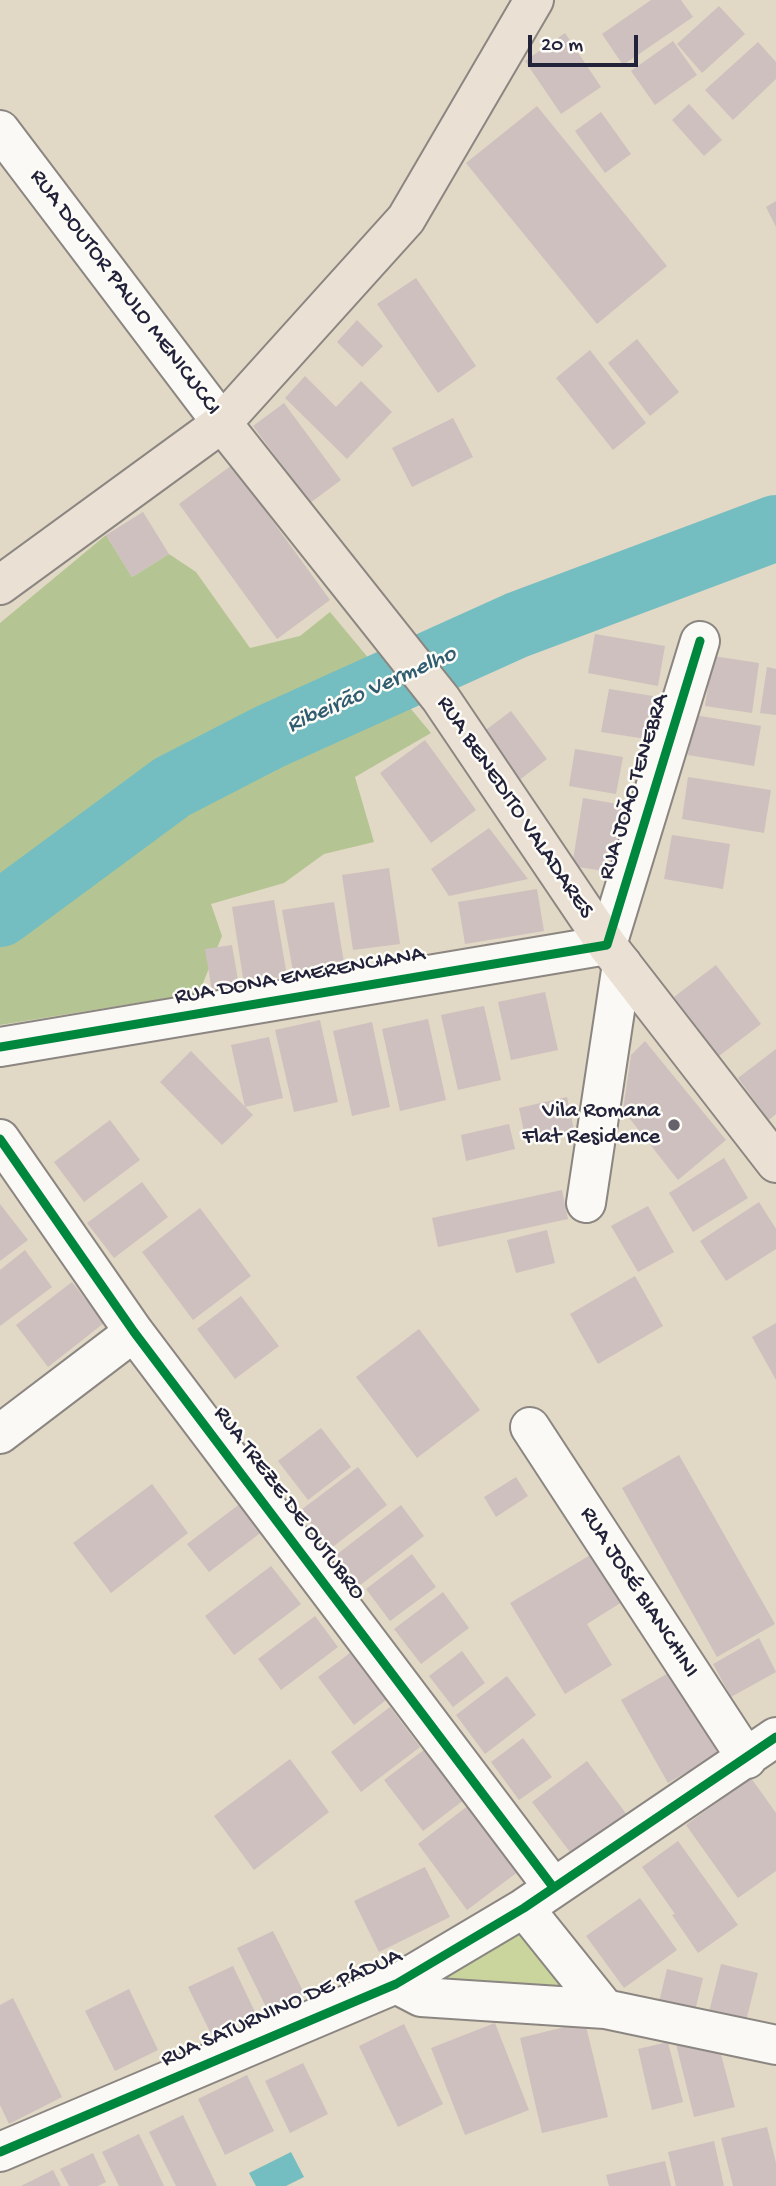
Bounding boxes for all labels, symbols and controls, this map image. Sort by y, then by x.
scale bar [531,21,641,65]
text: 20 m [541,34,583,59]
street label: RUA DOUTOR PAULO MENICUCCI [22,165,226,421]
water label: Ribeirão Vermelho [283,641,461,741]
street label: RUA JOÃO TENEBRA [594,691,676,883]
street label: RUA BENEDITO VALADARES [429,692,599,924]
street label: RUA DONA EMERENCIANA [173,941,427,1013]
place label: Vila Romana Flat Residence [522,1098,660,1152]
marker: Vila Romana Flat Residence [666,1117,682,1133]
street label: RUA TREZE DE OUTUBRO [206,1401,370,1607]
street label: RUA JOSÉ BIANCHINI [572,1502,704,1684]
street label: RUA SATURNINO DE PÁDUA [157,1943,407,2075]

